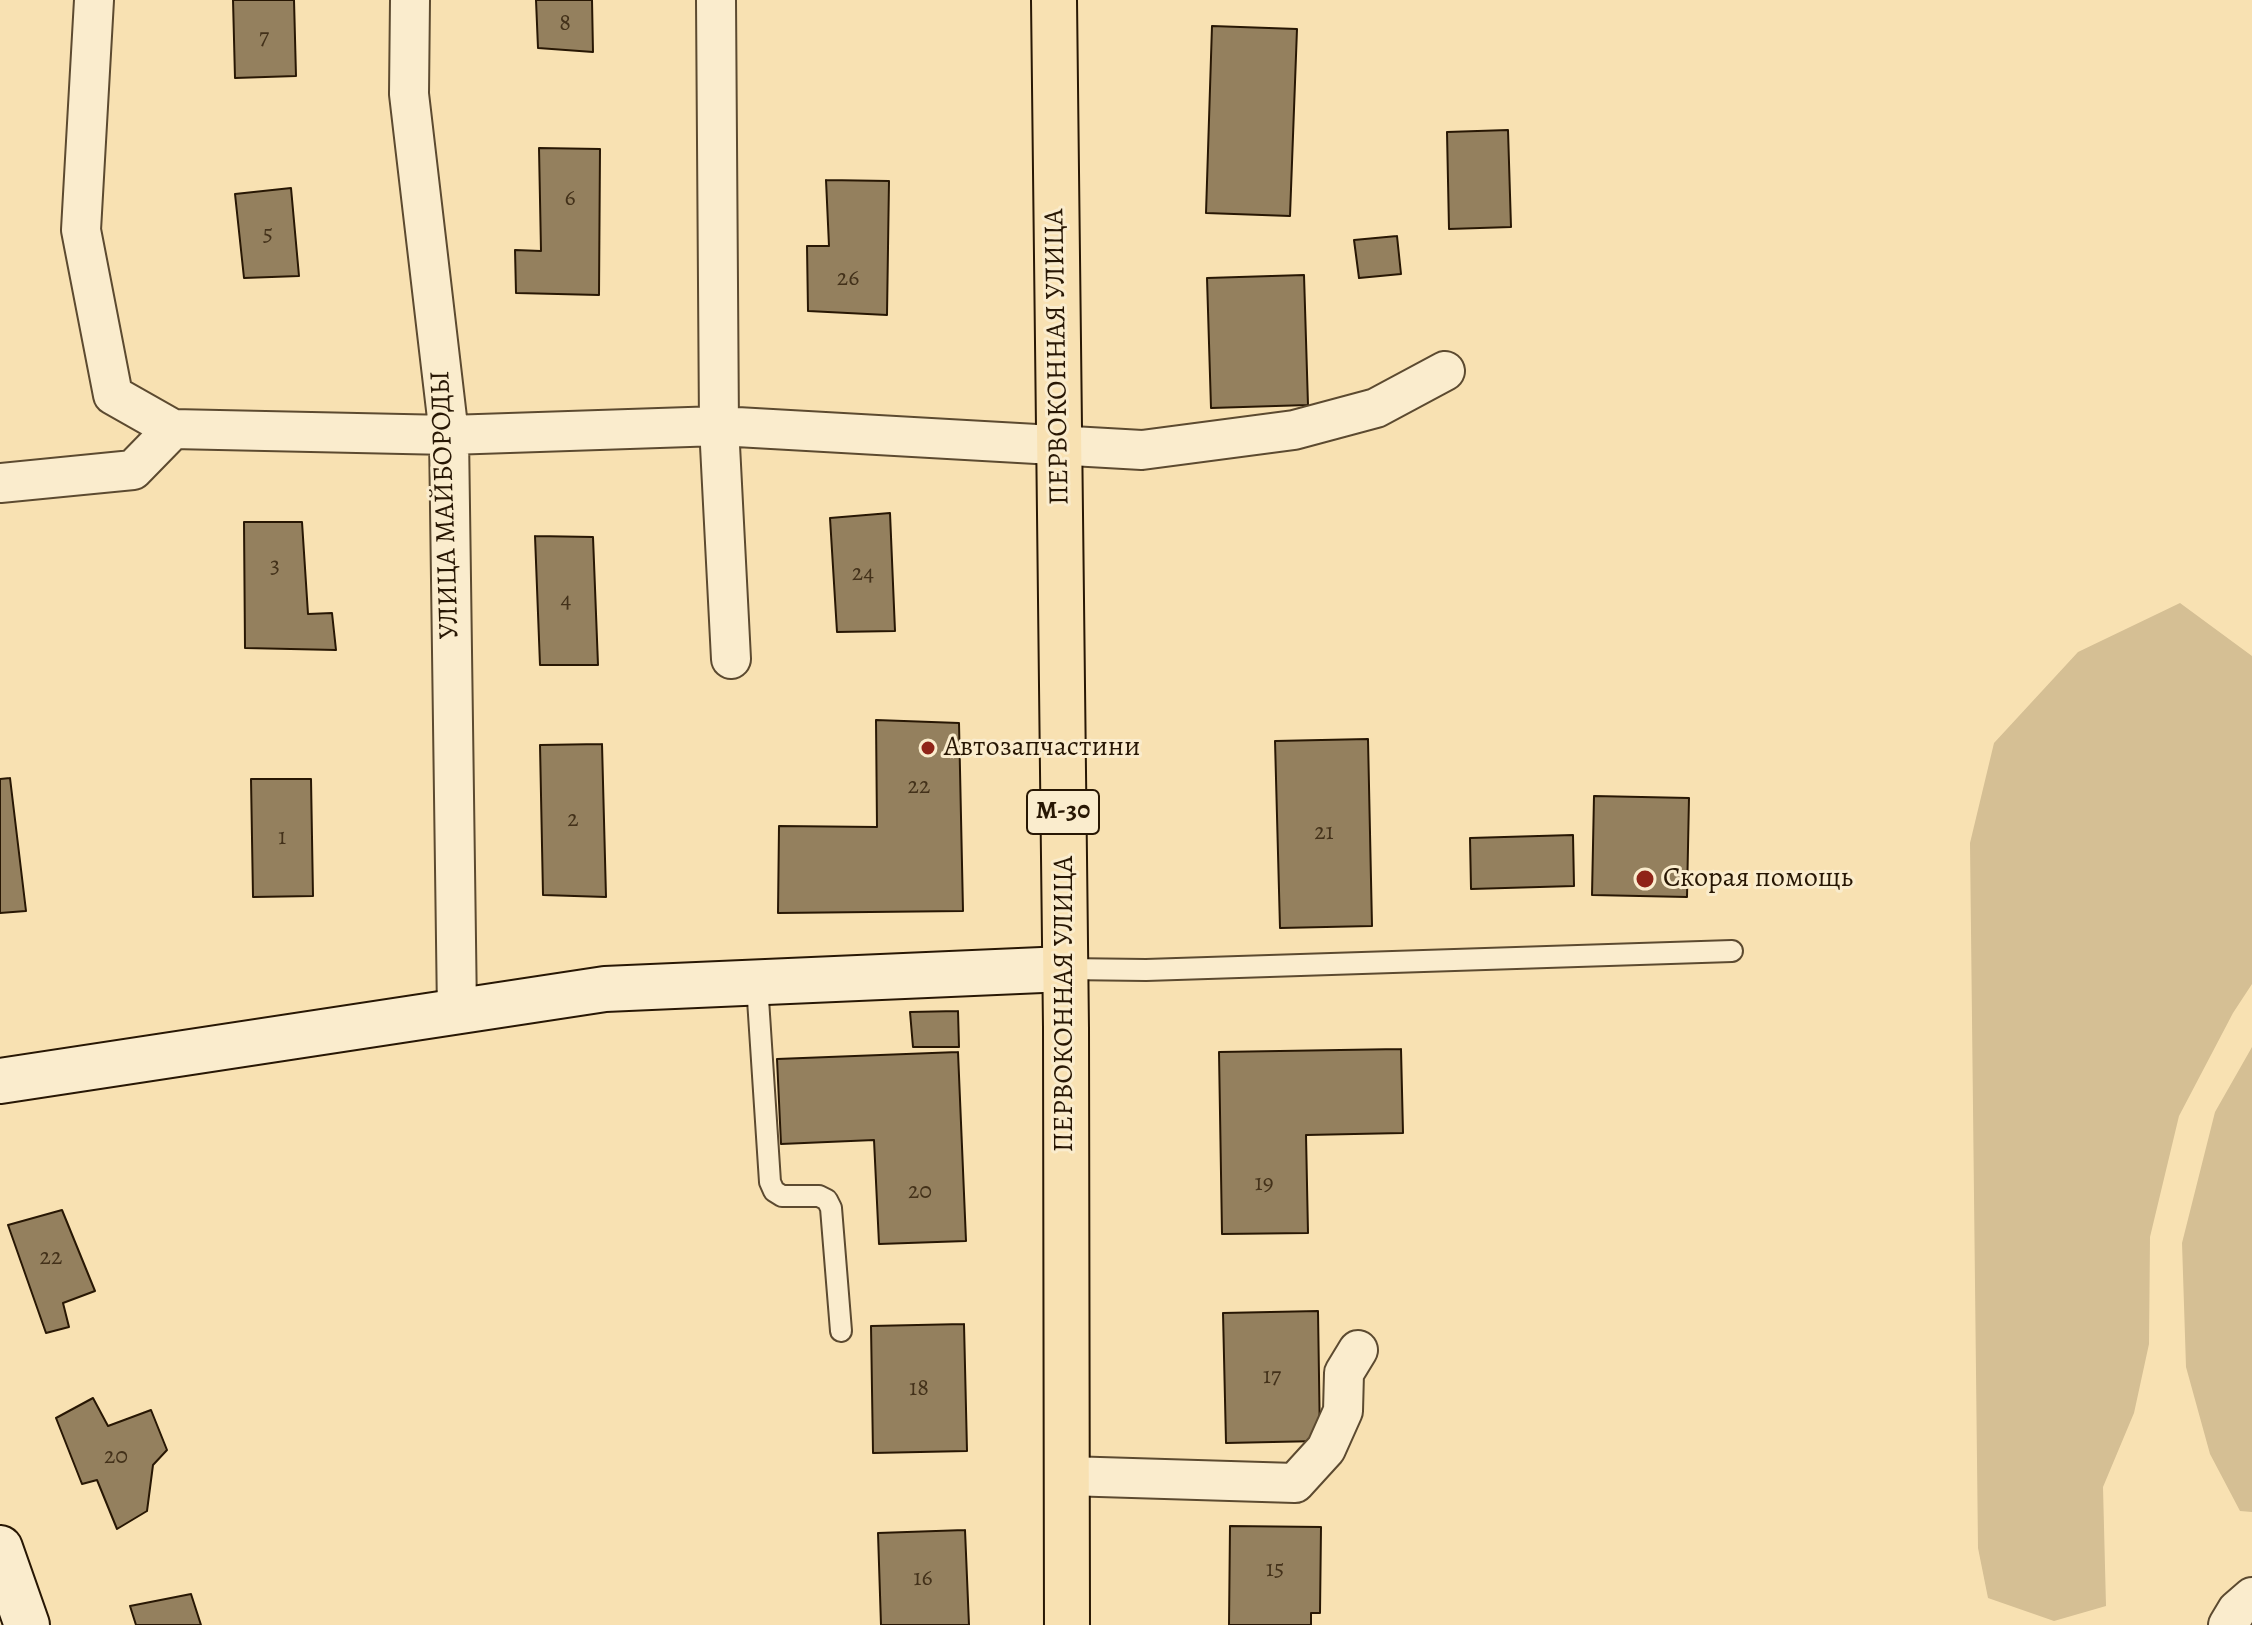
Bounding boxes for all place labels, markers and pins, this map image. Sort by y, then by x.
place label: Автозапчастини [944,731,1141,765]
marker: Автозапчастини [919,739,937,757]
place label: Скорая помощь [1663,862,1853,896]
marker: Скорая помощь [1634,868,1656,890]

